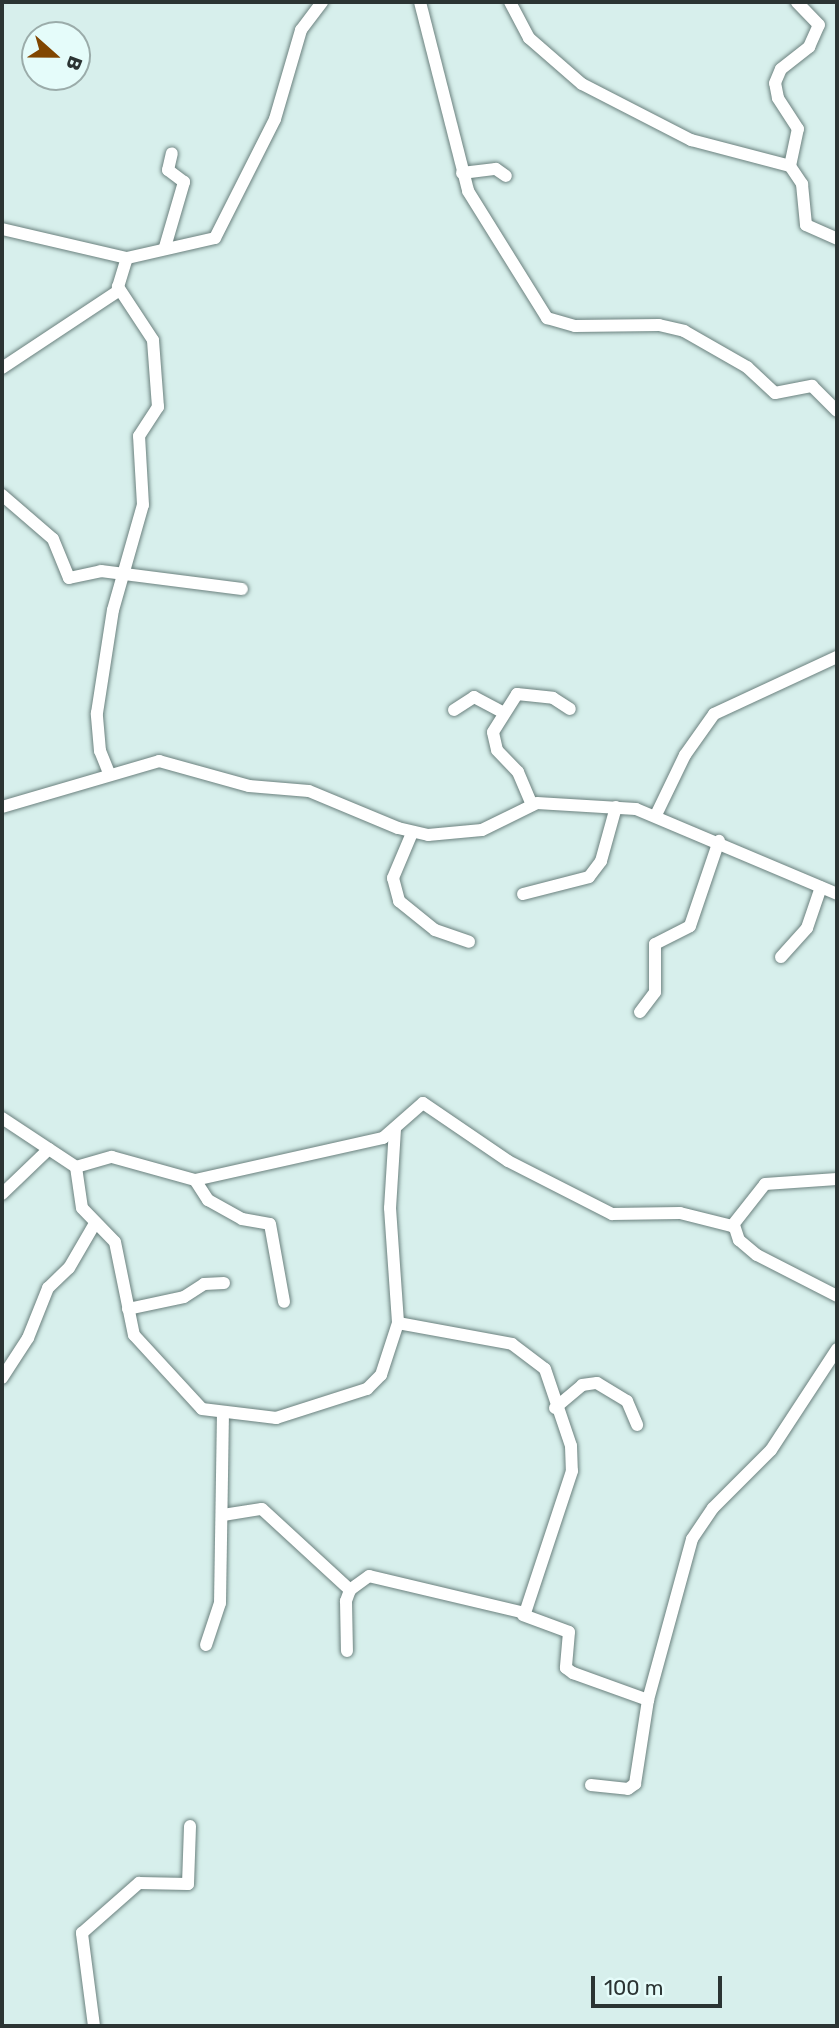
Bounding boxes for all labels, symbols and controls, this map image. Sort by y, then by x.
north arrow [21,21,91,91]
text: B [61,53,87,73]
scale bar [594,1962,725,2006]
text: 100 m [604,1975,663,2000]

